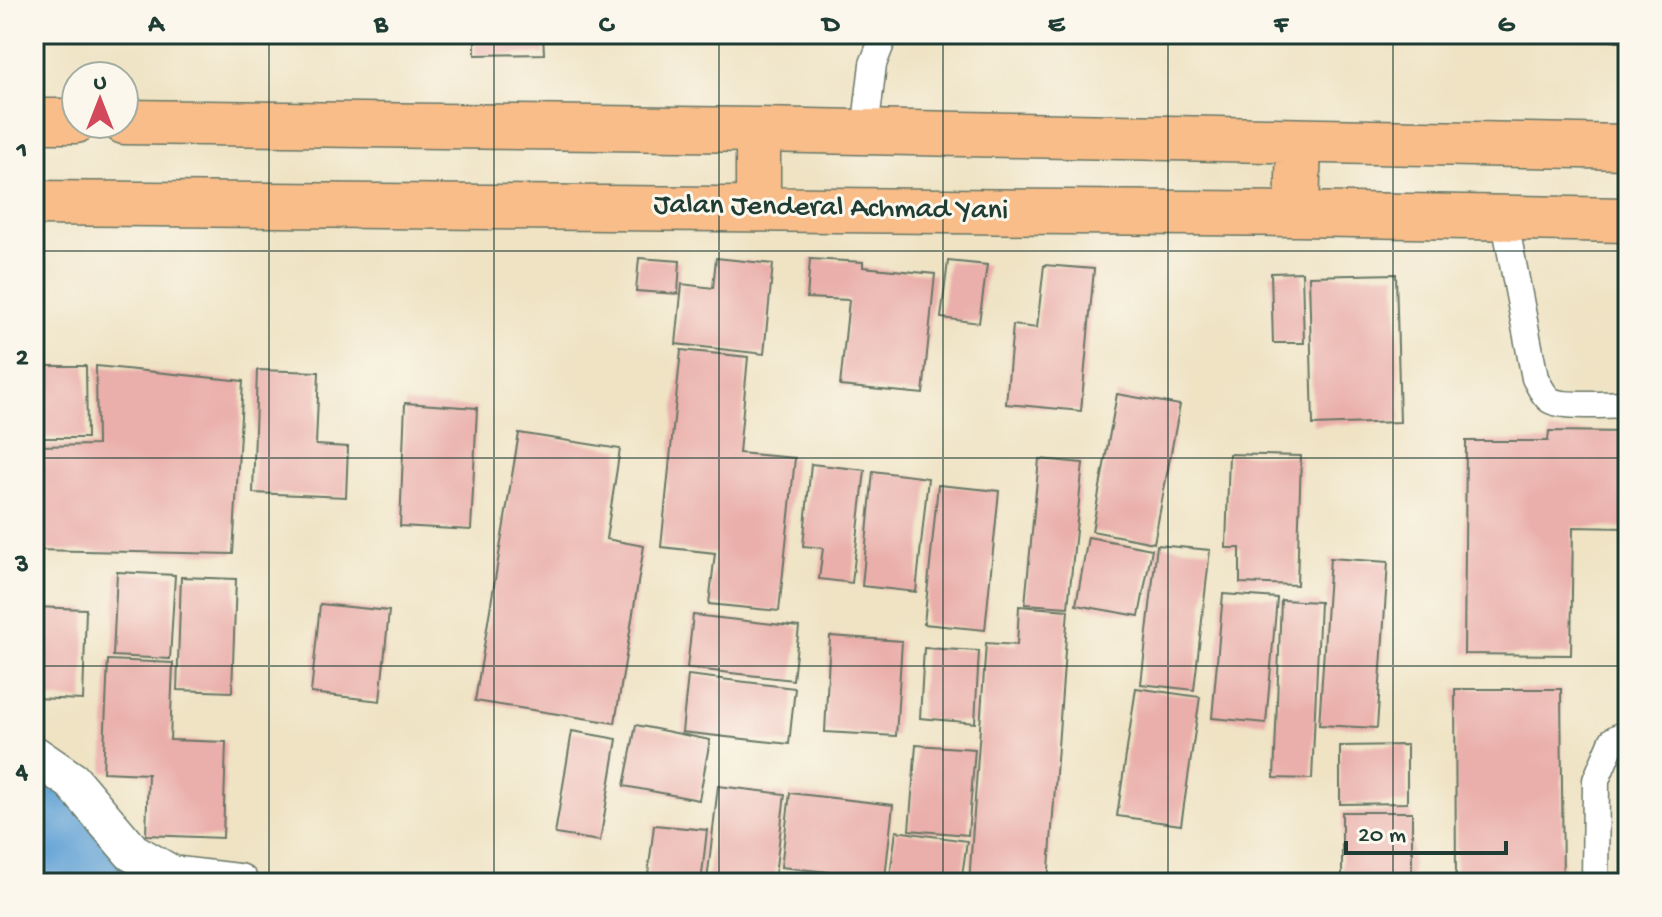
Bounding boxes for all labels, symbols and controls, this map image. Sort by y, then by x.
text: A [147,11,165,42]
text: B [373,11,389,42]
text: C [599,11,616,42]
text: D [821,11,841,42]
text: E [1048,11,1066,42]
text: F [1273,11,1289,42]
text: G [1498,11,1516,42]
north arrow [60,60,140,140]
text: U [94,71,107,97]
text: 1 [16,137,27,168]
street label: Jalan Jenderal Achmad Yani [653,188,1009,230]
text: 2 [16,344,29,375]
text: 3 [14,551,29,582]
text: 4 [15,758,29,789]
scale bar [1346,805,1506,855]
text: 20 m [1358,822,1406,851]

